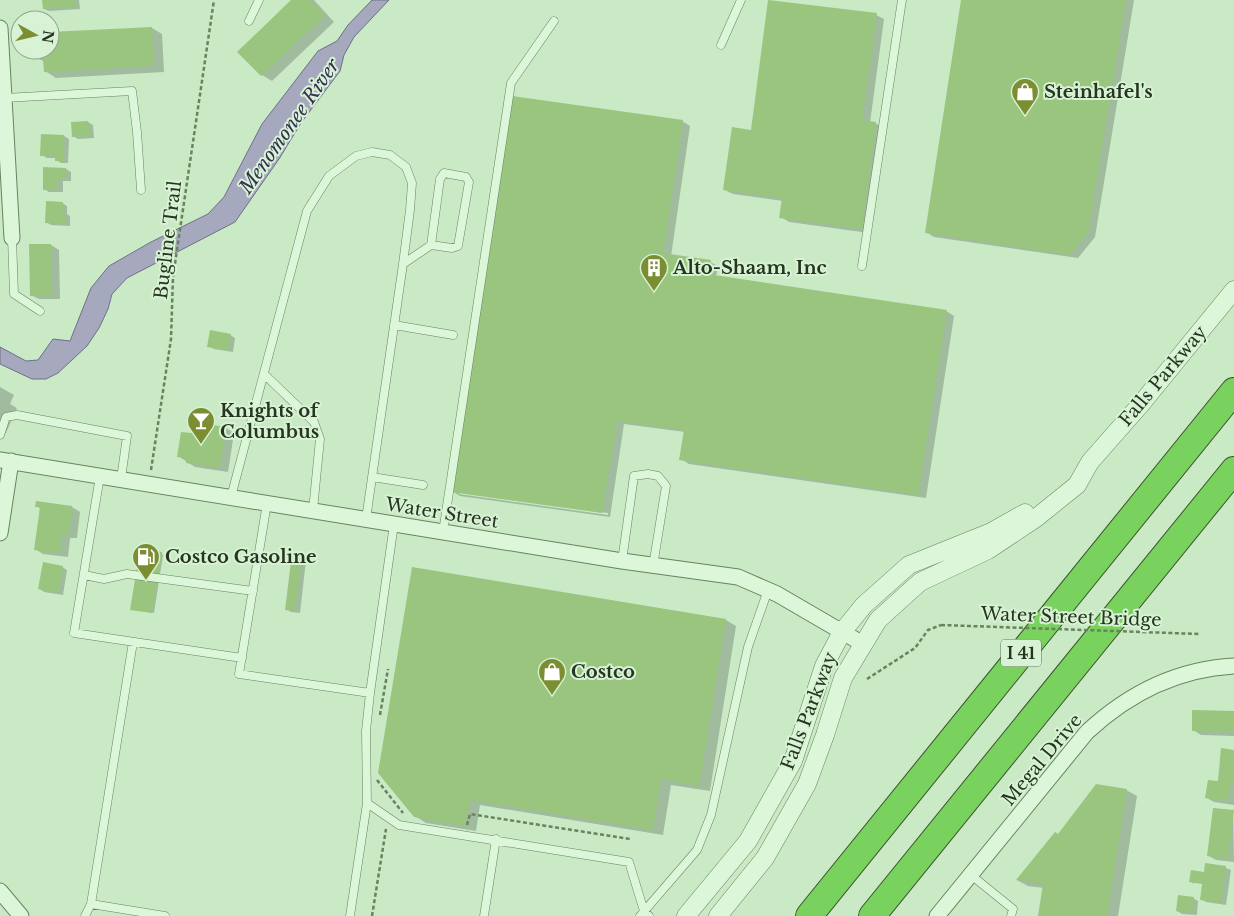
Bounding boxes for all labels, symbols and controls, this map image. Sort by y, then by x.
north arrow [10,10,60,60]
text: N [38,29,58,45]
water label: Menomonee River [234,53,345,199]
shop icon: Steinhafel's [1010,77,1040,116]
place label: Steinhafel's [1044,81,1153,103]
street label: Bugline Trail [150,179,186,301]
building icon: Alto-Shaam, Inc [639,253,669,292]
place label: Alto-Shaam, Inc [672,257,827,279]
street label: Falls Parkway [1115,321,1212,431]
place label: Knights of Columbus [220,400,320,443]
bar icon: Knights of Columbus [186,406,216,445]
street label: Water Street [383,493,500,533]
fuel station icon: Costco Gasoline [131,542,161,581]
place label: Costco Gasoline [165,546,317,568]
street label: Water Street Bridge [979,603,1162,631]
road number: I 41 [1001,640,1041,666]
street label: Falls Parkway [776,648,842,773]
shop icon: Costco [537,657,567,696]
place label: Costco [571,661,635,683]
street label: Megal Drive [997,710,1087,810]

